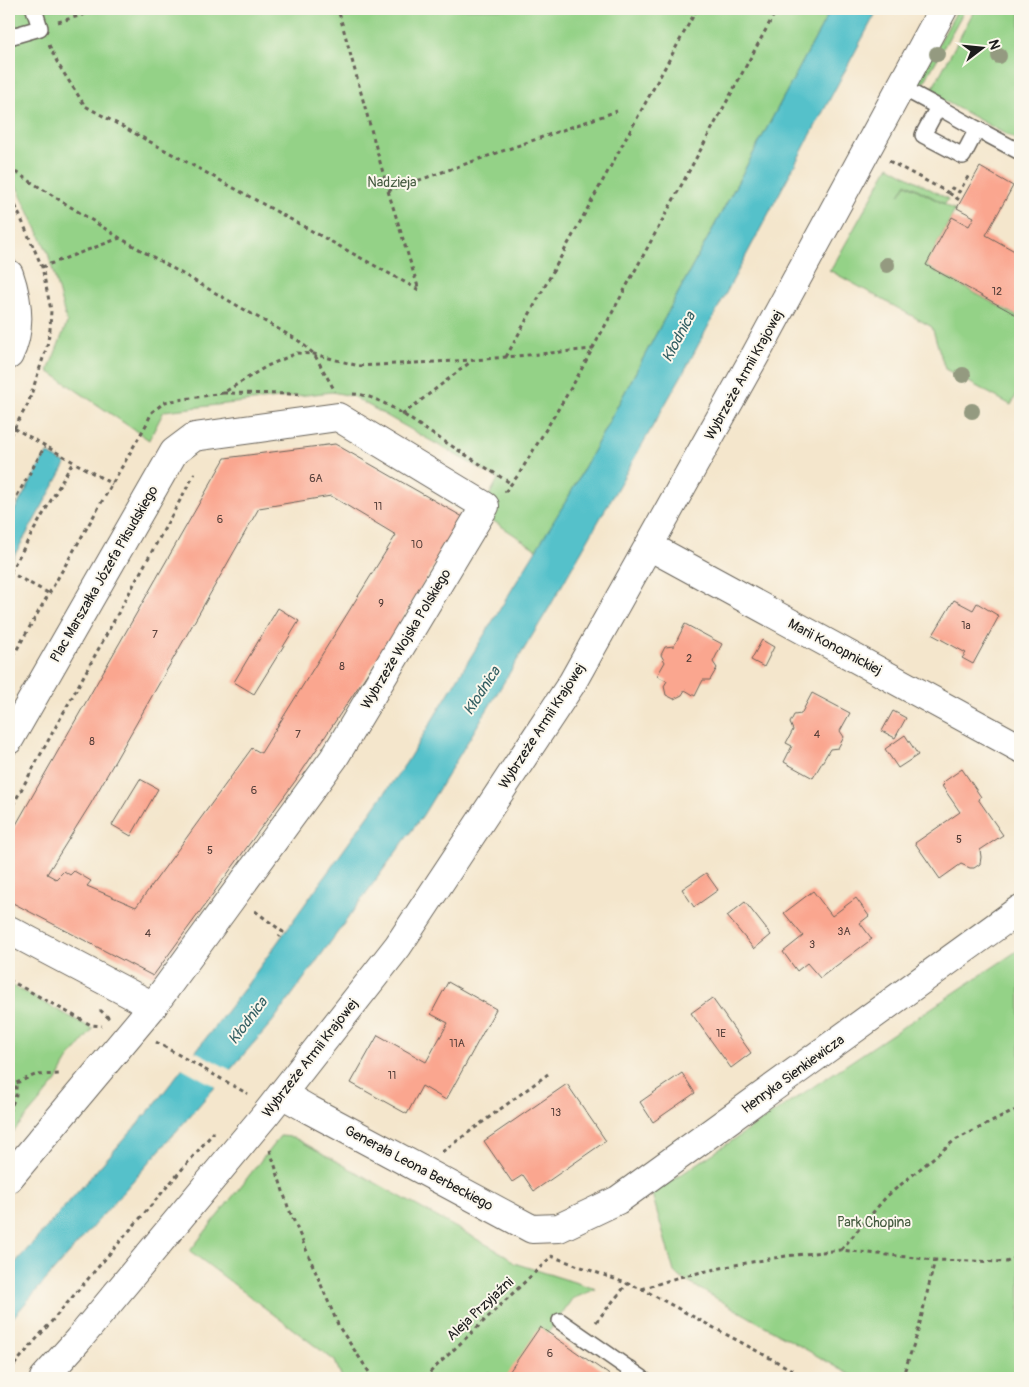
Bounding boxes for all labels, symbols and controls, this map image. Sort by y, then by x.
north arrow [956,22,1006,72]
text: N [985,38,1003,51]
park label: Nadzieja [367,174,417,191]
house number: 12 [992,285,1002,298]
street label: Wybrzeże Armii Krajowej [701,307,787,443]
water label: Kłodnica [658,308,701,365]
house number: 6A [309,472,323,485]
street label: Plac Marszałka Józefa Piłsudskiego [46,482,162,665]
house number: 11 [374,500,382,513]
house number: 6 [217,513,223,526]
house number: 10 [411,538,423,551]
street label: Wybrzeże Wojska Polskiego [357,566,455,712]
house number: 9 [378,597,384,610]
street label: Marii Konopnickiej [785,615,885,679]
house number: 1a [961,619,971,632]
house number: 7 [152,628,158,641]
house number: 2 [686,652,692,665]
house number: 8 [339,660,345,673]
street label: Wybrzeże Armii Krajowej [495,660,589,792]
water label: Kłodnica [459,662,505,719]
house number: 7 [295,728,301,741]
house number: 4 [814,728,821,741]
house number: 8 [89,735,95,748]
house number: 6 [251,784,257,797]
house number: 5 [956,833,962,846]
house number: 5 [207,844,213,857]
house number: 3A [837,925,851,938]
house number: 4 [145,927,152,940]
house number: 3 [809,938,815,951]
water label: Kłodnica [224,993,272,1048]
street label: Wybrzeże Armii Krajowej [258,995,362,1121]
house number: 1E [716,1027,726,1040]
street label: Henryka Sienkiewicza [738,1031,848,1117]
house number: 11A [449,1037,465,1050]
house number: 11 [388,1069,396,1082]
house number: 13 [551,1106,561,1119]
street label: Generała Leona Berbeckiego [342,1122,496,1215]
park label: Park Chopina [837,1214,911,1231]
street label: Aleja Przyjaźni [443,1273,517,1344]
house number: 6 [547,1347,553,1360]

